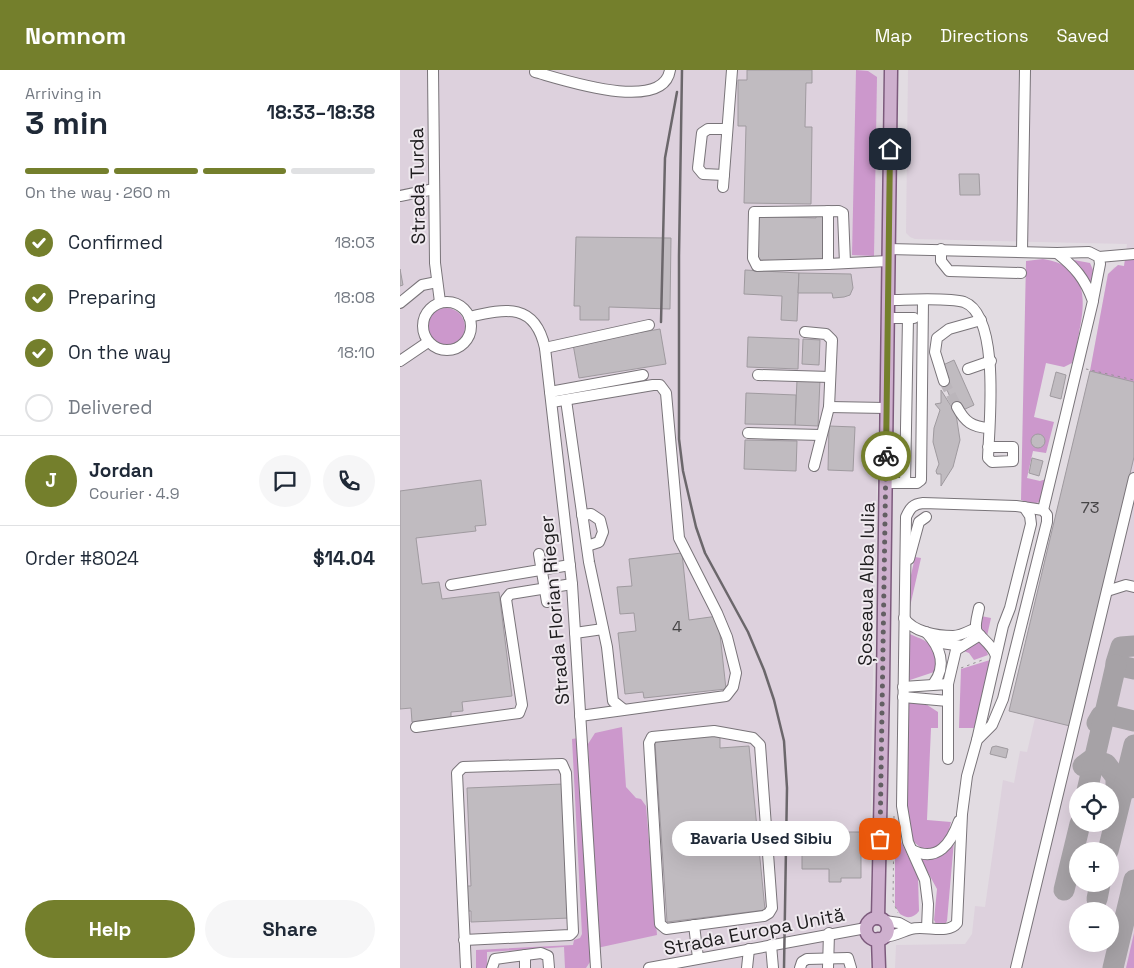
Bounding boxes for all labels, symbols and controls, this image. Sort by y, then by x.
text: Nomnom [25,20,126,51]
text: Map [875,24,912,47]
text: Directions [940,24,1029,47]
text: Saved [1057,24,1109,47]
text: Arriving in [25,83,102,104]
text: 18:33–18:38 [267,100,375,125]
text: 3 min [25,103,108,143]
street label: Strada Turda [404,127,431,245]
pin [869,128,911,170]
icon: home [876,135,904,163]
text: On the way · 260 m [25,182,171,203]
icon: check [25,229,53,257]
text: Confirmed [68,230,163,255]
text: 18:03 [334,232,375,253]
icon: check [25,284,53,312]
text: Preparing [68,285,156,310]
text: 18:08 [334,287,375,308]
icon: check [25,339,53,367]
text: On the way [68,340,171,365]
text: 18:10 [337,342,375,363]
text: Delivered [68,395,153,420]
courier [861,431,911,481]
icon: bike [872,442,900,470]
button: chat [259,455,311,507]
button: phone [323,455,375,507]
text: Jordan [89,458,154,483]
text: J [45,468,57,493]
text: Courier · 4.9 [89,483,179,504]
house number: 73 [1081,497,1099,518]
street label: Șoseaua Alba Iulia [853,502,880,666]
street label: Strada Florian Rieger [534,514,575,706]
text: Order #8024 [25,546,139,571]
text: $14.04 [313,546,375,571]
house number: 4 [672,616,682,637]
map controls [1069,782,1119,952]
button: locate [1069,782,1119,832]
pin [859,818,901,860]
callout: Bavaria Used Sibiu [672,822,850,856]
icon: bag [866,825,894,853]
text: Bavaria Used Sibiu [690,828,832,849]
button: + [1069,842,1119,892]
button: Help [25,900,195,958]
button: Share [205,900,375,958]
street label: Strada Europa Unită [662,902,847,961]
button: − [1069,902,1119,952]

